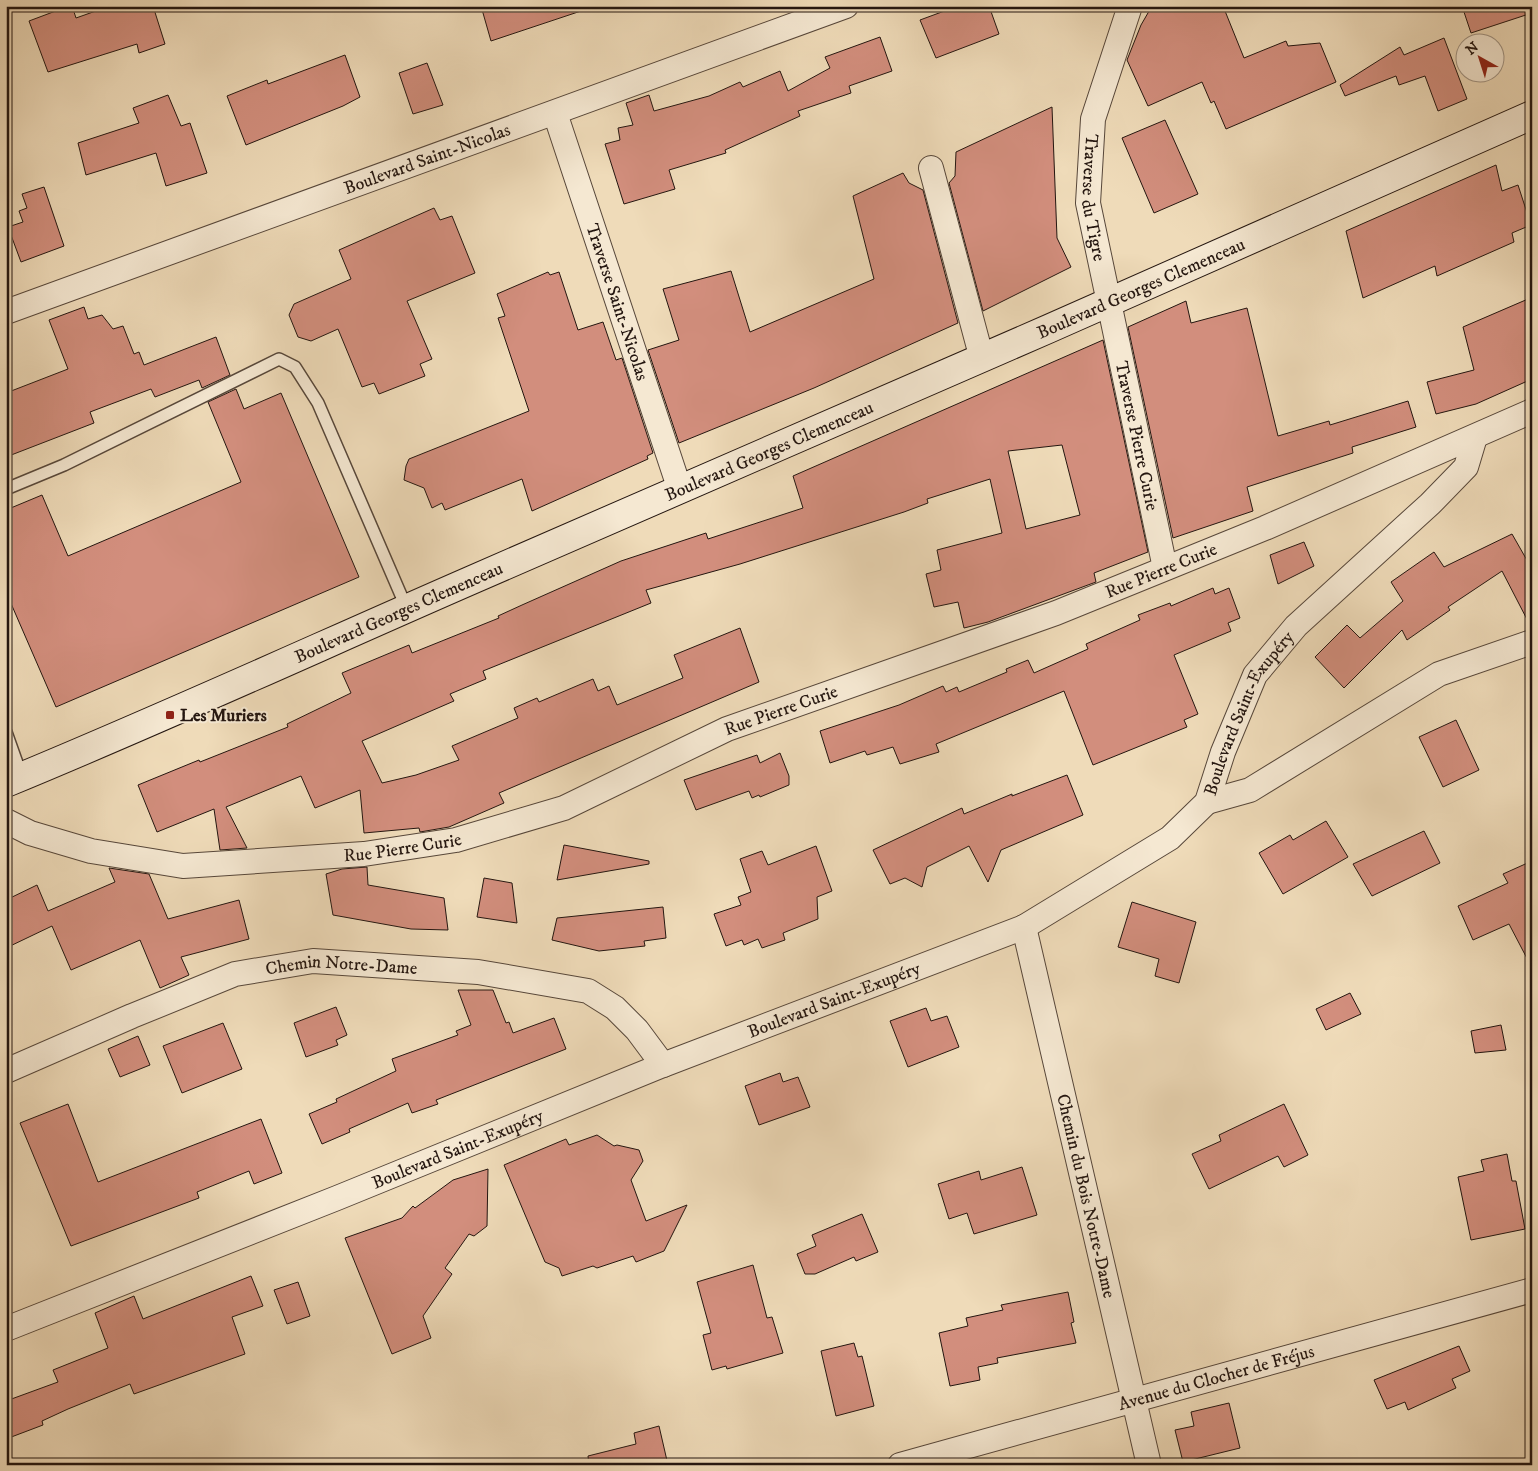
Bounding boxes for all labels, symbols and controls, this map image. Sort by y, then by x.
north arrow [1456,32,1506,82]
text: N [1462,38,1483,59]
street label: Boulevard Saint-Nicolas [341,119,513,200]
street label: Traverse du Tigre [1076,133,1110,263]
street label: Traverse Saint-Nicolas [580,221,653,384]
street label: Boulevard Georges Clemenceau [1034,234,1249,345]
street label: Traverse Pierre Curie [1110,359,1163,513]
street label: Boulevard Georges Clemenceau [662,397,877,507]
street label: Rue Pierre Curie [1102,539,1220,604]
street label: Boulevard Georges Clemenceau [292,558,507,669]
street label: Boulevard Saint-Exupéry [1200,626,1299,799]
street label: Rue Pierre Curie [722,681,841,741]
place label: Les Muriers [180,705,267,727]
marker: Les Muriers [164,709,176,721]
street label: Rue Pierre Curie [343,829,464,867]
street label: Chemin Notre-Dame [264,951,418,981]
street label: Boulevard Saint-Exupéry [745,958,924,1044]
street label: Chemin du Bois Notre-Dame [1051,1092,1120,1300]
street label: Boulevard Saint-Exupéry [369,1105,547,1195]
street label: Avenue du Clocher de Fréjus [1116,1341,1317,1416]

